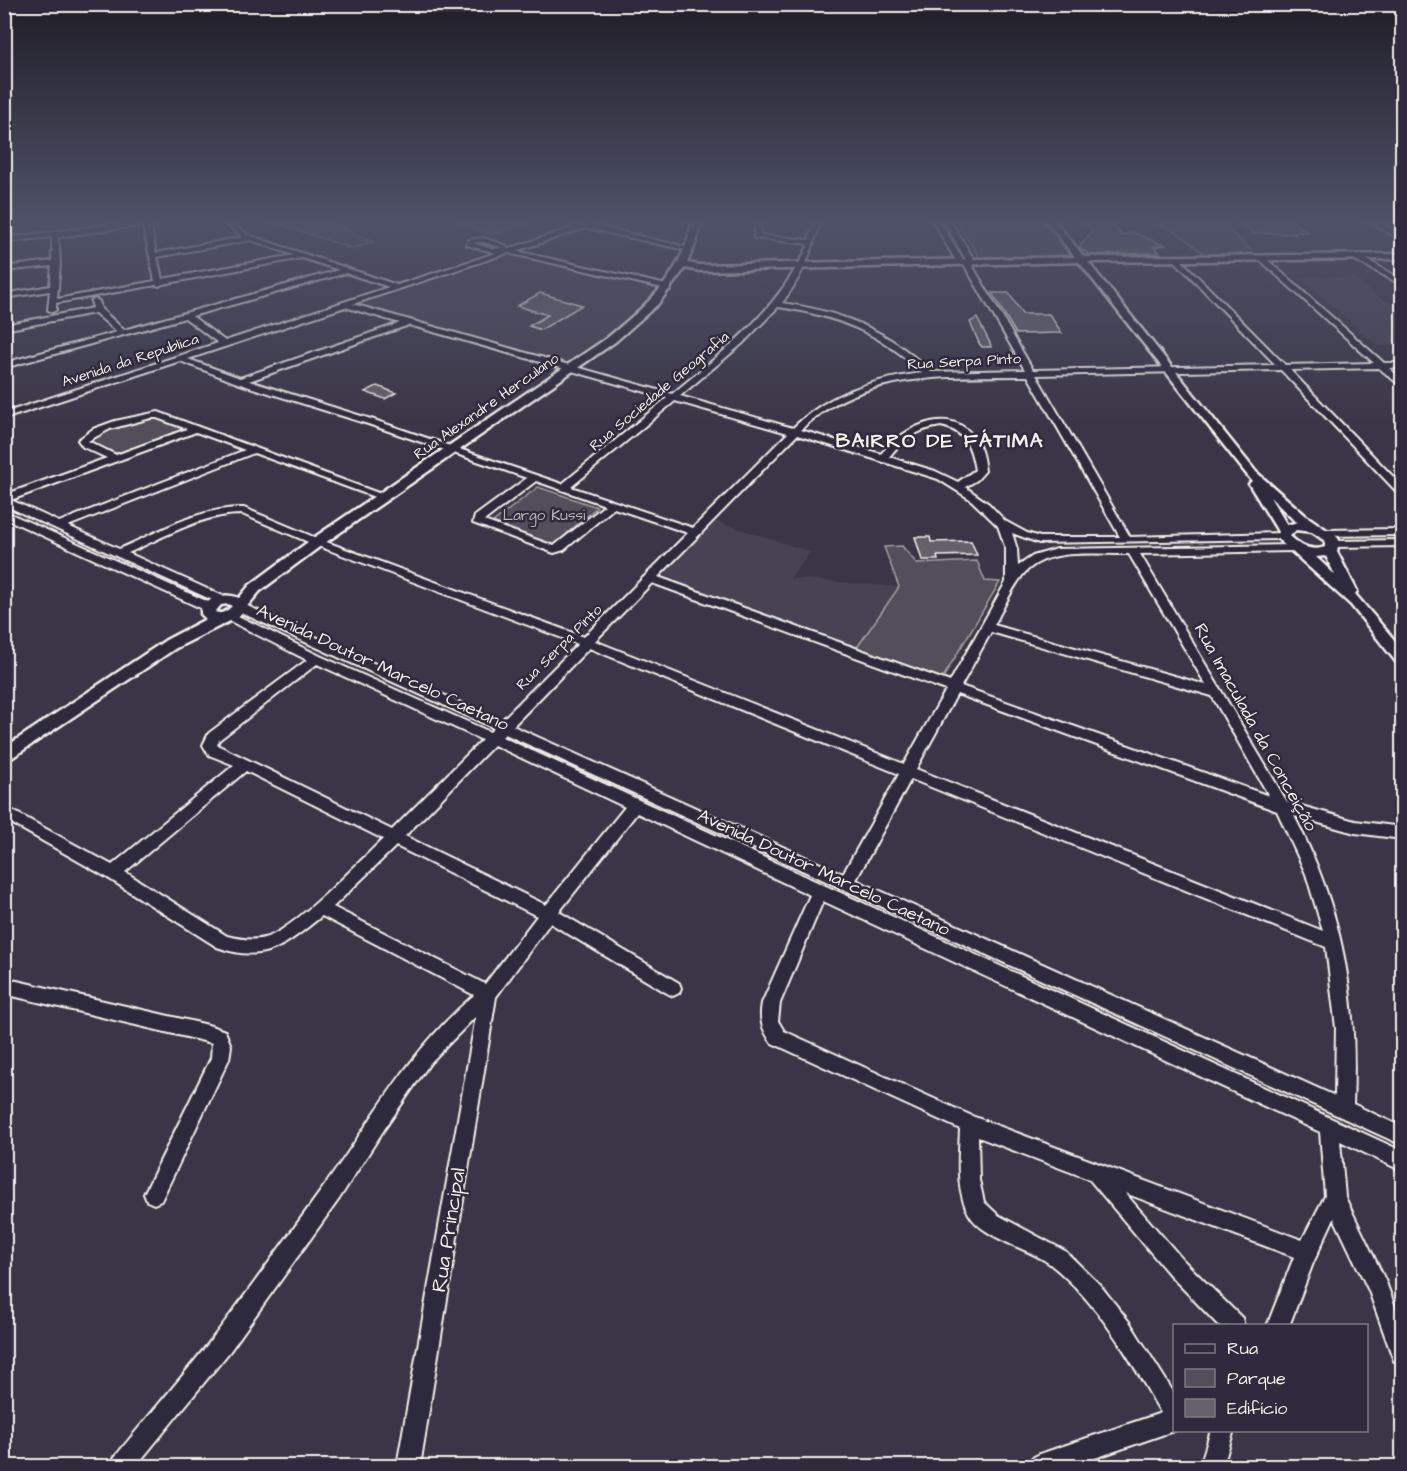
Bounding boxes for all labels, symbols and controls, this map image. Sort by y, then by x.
street label: Rua Sociedade Geografia [585,326,735,457]
street label: Avenida da Republica [59,328,202,393]
street label: Rua Alexandre Herculano [409,348,564,465]
street label: Rua Serpa Pinto [907,348,1022,375]
district label: BAIRRO DE FÁTIMA [836,427,1044,455]
park label: Largo Kussi [503,505,586,527]
street label: Avenida Doutor Marcelo Caetano [252,598,513,737]
street label: Rua Serpa Pinto [512,599,607,695]
street label: Rua Imaculada da Conceição [1188,619,1323,836]
street label: Avenida Doutor Marcelo Caetano [693,803,954,942]
street label: Rua Principal [424,1166,474,1294]
legend [1173,1324,1368,1432]
text: Rua [1227,1336,1258,1361]
text: Parque [1227,1366,1286,1391]
text: Edifício [1227,1396,1287,1421]

